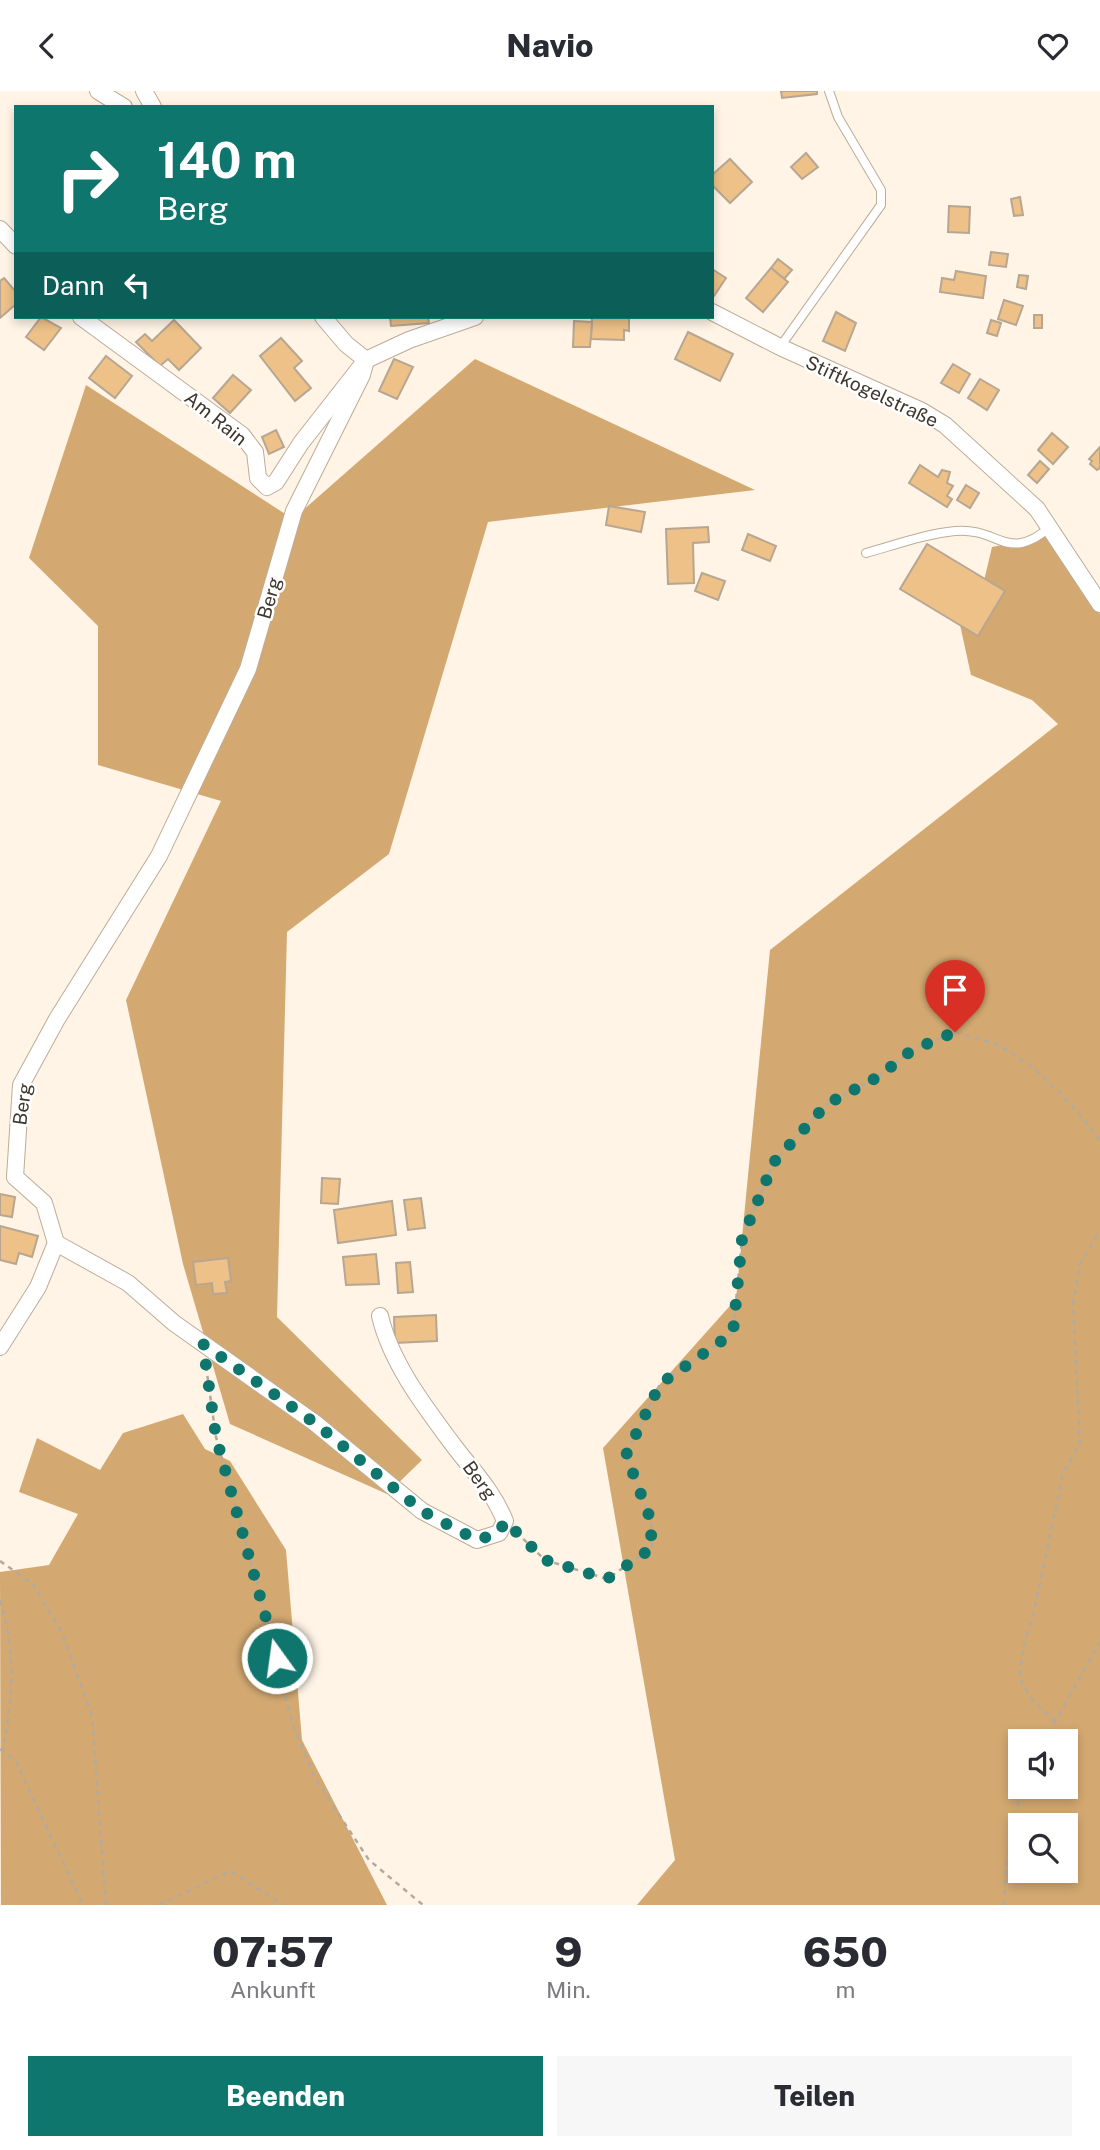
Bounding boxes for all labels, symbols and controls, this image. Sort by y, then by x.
icon: back [28,27,66,65]
text: Navio [506,27,594,64]
icon: heart [1034,27,1072,65]
text: 140 m [157,131,297,189]
icon: right [42,133,133,224]
text: Berg [157,190,229,227]
icon: left [118,266,156,304]
text: Dann [42,270,104,301]
street label: Stiftkogelstraße [802,351,942,431]
street label: Am Rain [181,386,251,450]
street label: Berg [253,574,285,621]
pin [925,960,985,1032]
icon: arrive [936,971,974,1009]
street label: Berg [8,1081,36,1127]
street label: Berg [459,1456,501,1504]
position arrow [240,1621,314,1695]
map controls [1008,1729,1078,1883]
button: sound [1008,1729,1078,1799]
button: search [1008,1813,1078,1883]
text: 07:57 [212,1927,334,1976]
text: 9 [554,1927,583,1976]
text: 650 [803,1927,888,1976]
text: Ankunft [230,1976,316,2003]
text: Min. [546,1976,591,2003]
text: m [835,1976,855,2003]
button: Beenden [28,2056,543,2136]
button: Teilen [557,2056,1072,2136]

